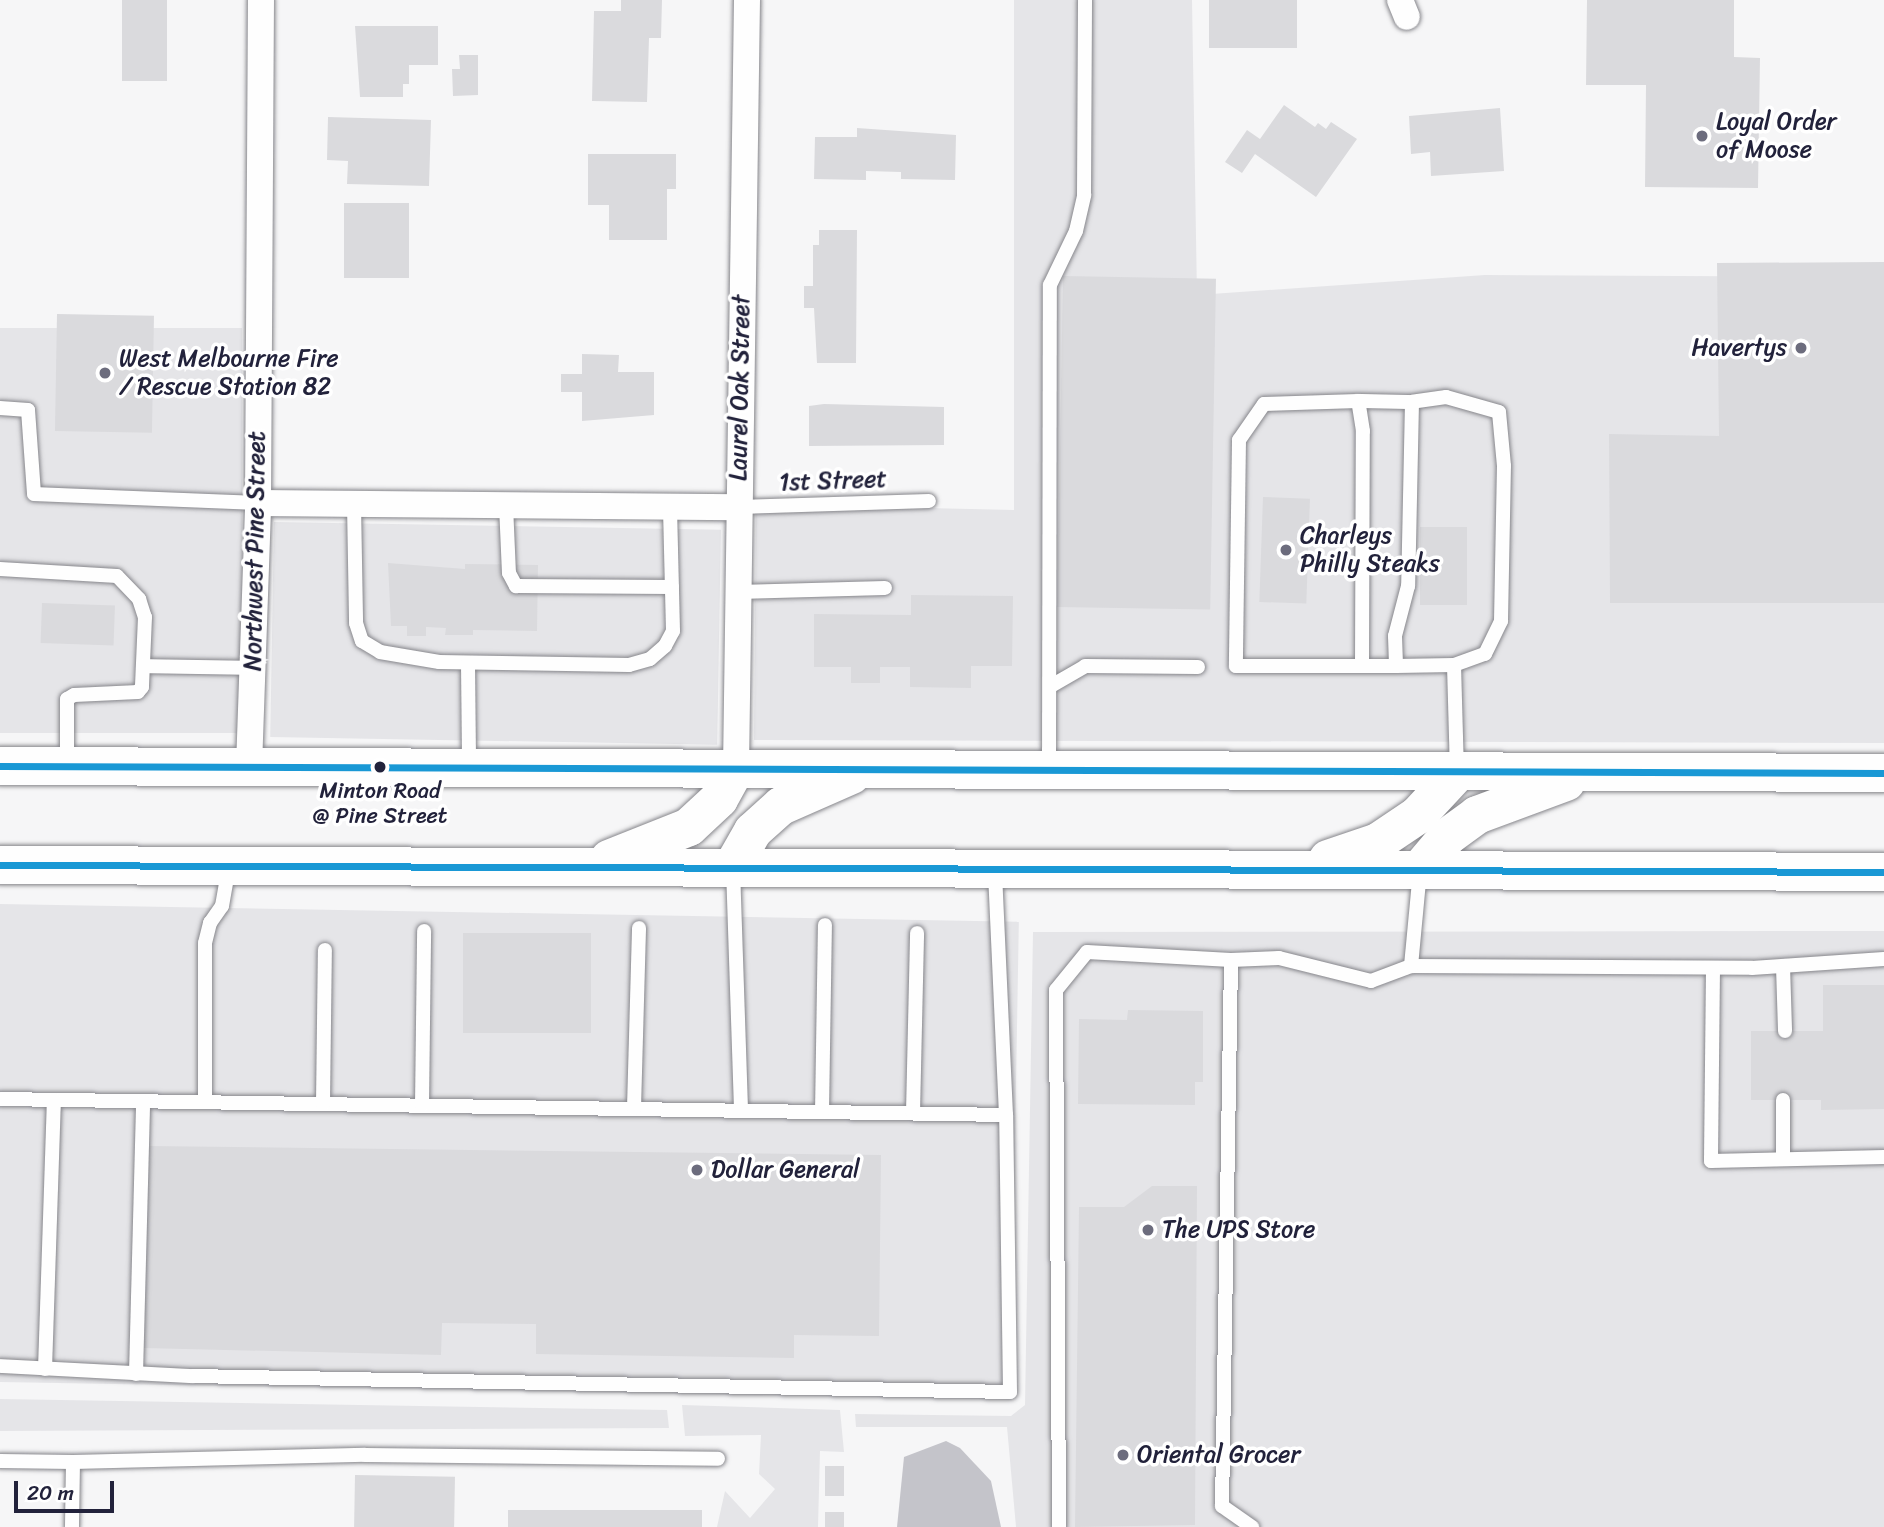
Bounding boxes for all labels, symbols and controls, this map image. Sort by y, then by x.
place label: Loyal Order of Moose [1716,108,1837,164]
marker: Loyal Order of Moose [1694,128,1710,144]
street label: Laurel Oak Street [724,294,756,482]
place label: Havertys [1691,334,1787,362]
marker: Havertys [1793,340,1809,356]
place label: West Melbourne Fire / Rescue Station 82 [119,345,337,401]
marker: West Melbourne Fire / Rescue Station 82 [97,365,113,381]
street label: Northwest Pine Street [239,431,271,671]
street label: 1st Street [779,465,887,497]
place label: Charleys Philly Steaks [1300,522,1439,578]
marker: Charleys Philly Steaks [1278,542,1294,558]
marker: Minton Road @ Pine Street [373,760,387,774]
place label: Minton Road @ Pine Street [313,777,447,828]
place label: Dollar General [711,1156,861,1184]
marker: Dollar General [689,1162,705,1178]
place label: The UPS Store [1162,1216,1318,1244]
marker: The UPS Store [1140,1222,1156,1238]
place label: Oriental Grocer [1137,1441,1300,1469]
marker: Oriental Grocer [1115,1447,1131,1463]
scale bar [18,1468,117,1512]
text: 20 m [27,1474,74,1512]

